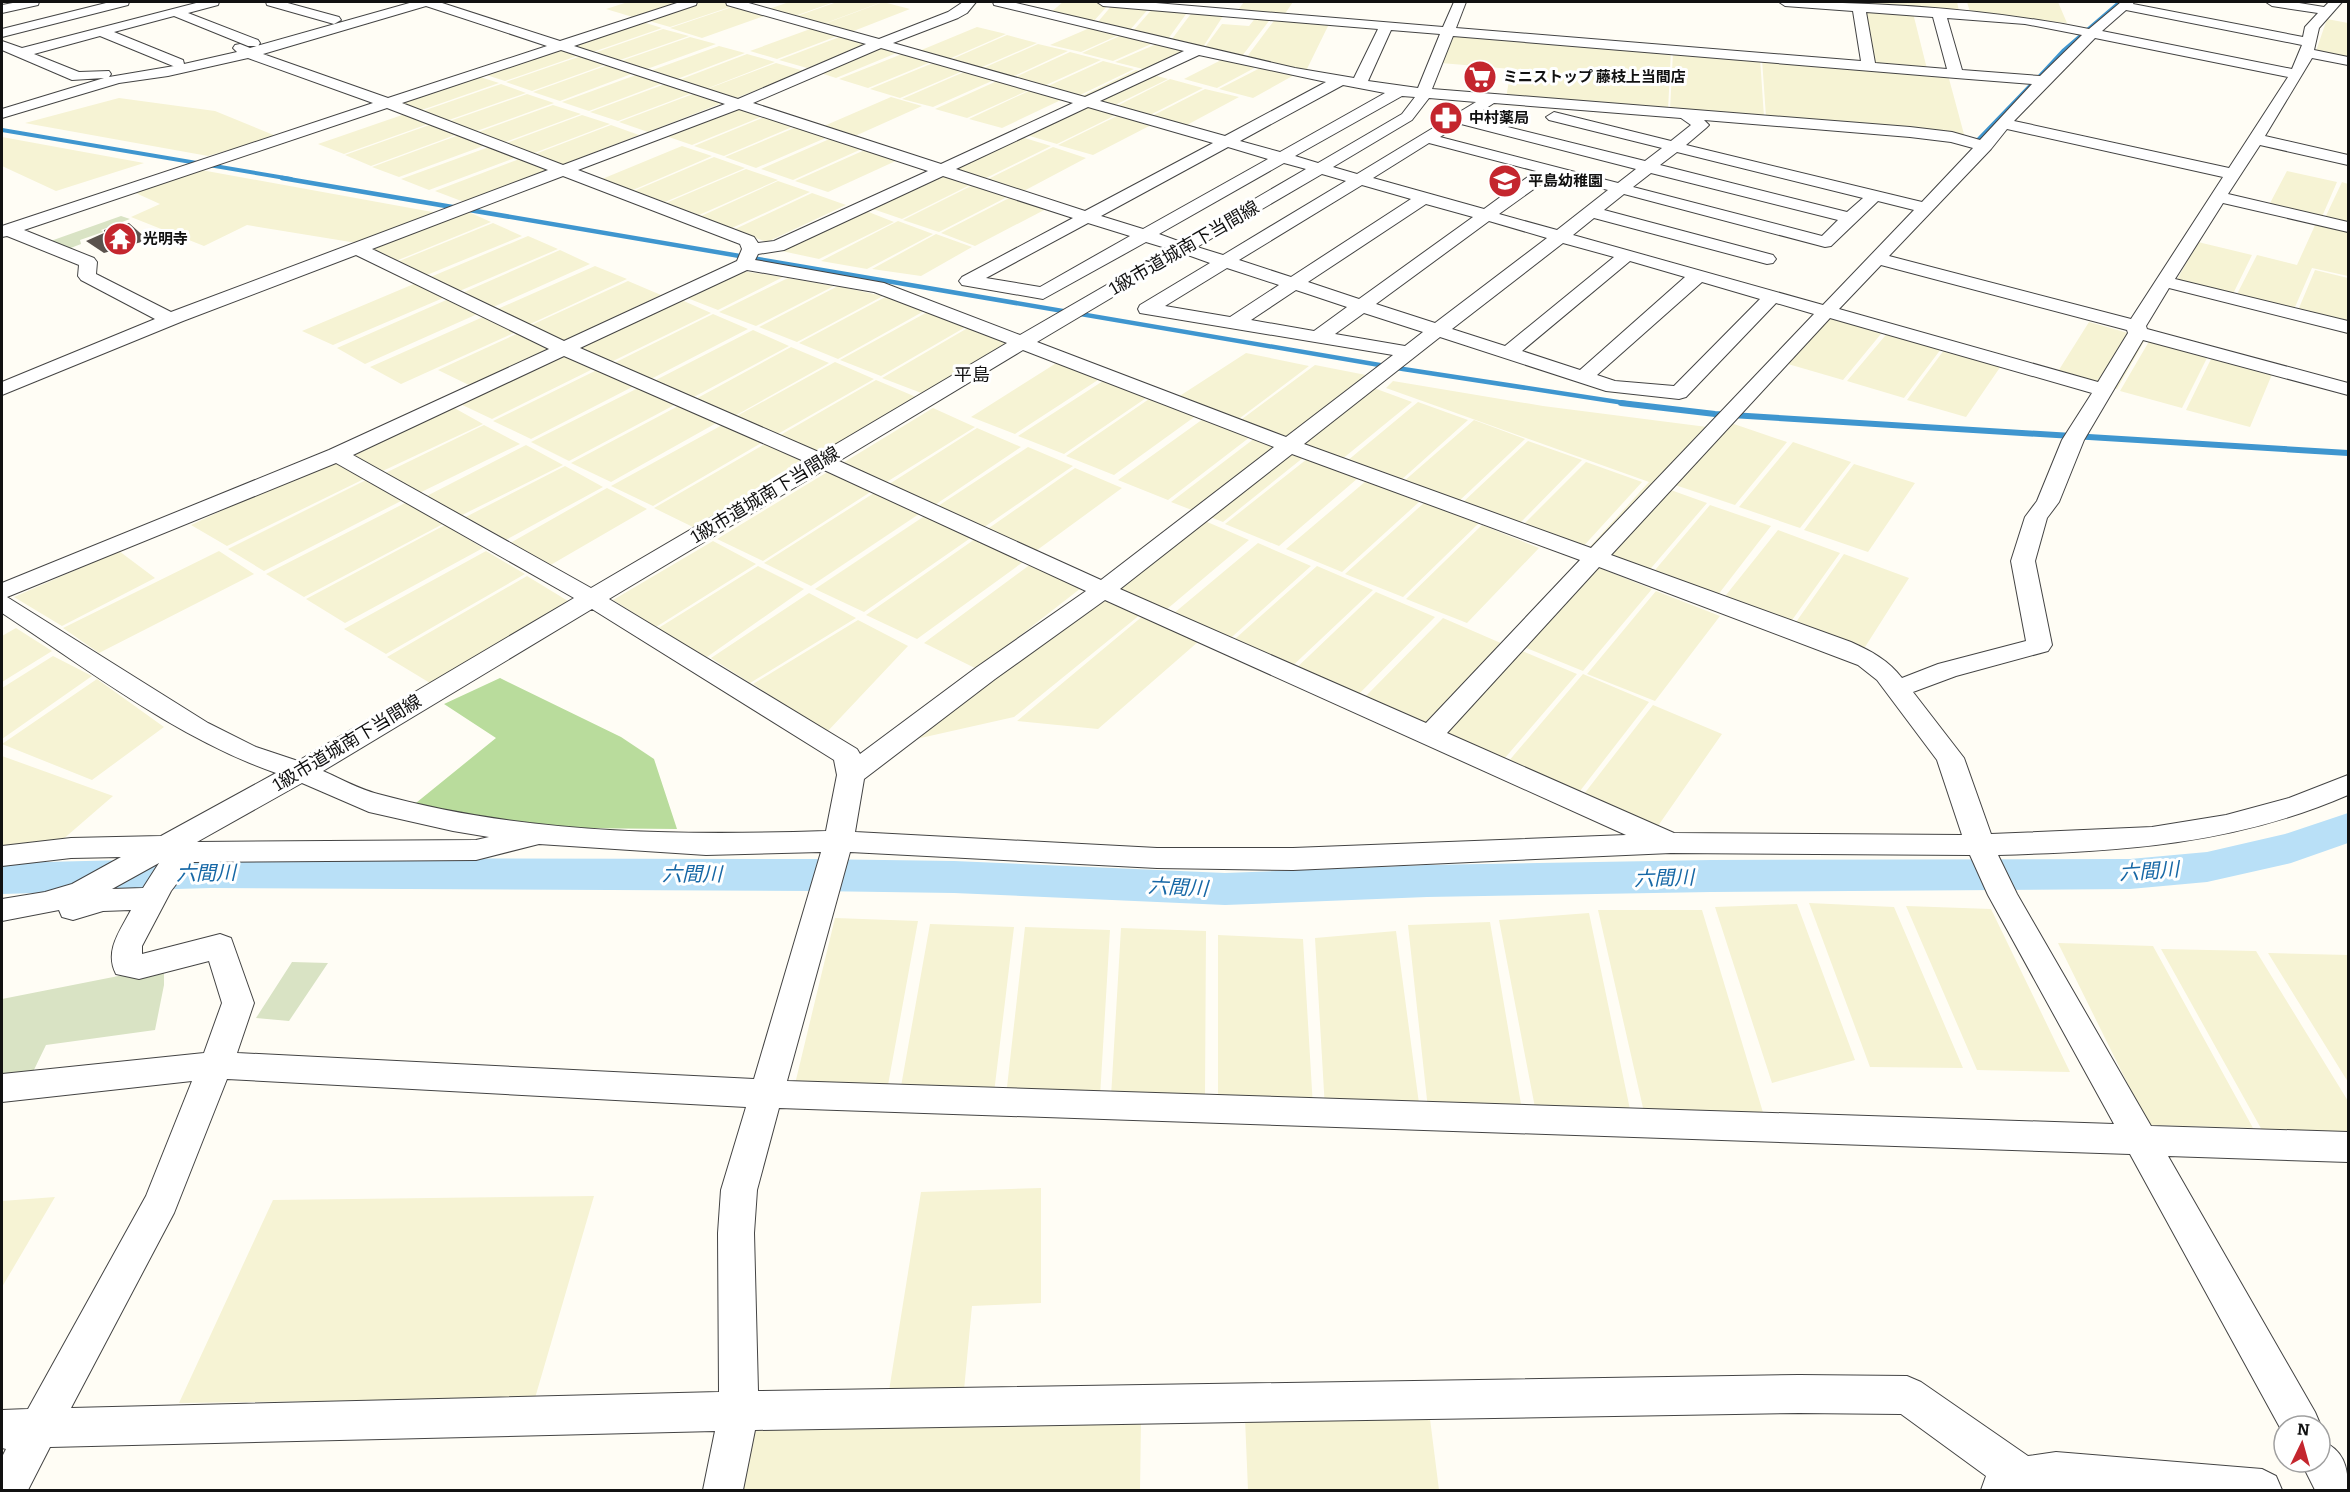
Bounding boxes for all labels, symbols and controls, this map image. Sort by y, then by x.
supermarket icon: ミニストップ 藤枝上当間店 [1462,59,1498,95]
place label: ミニストップ 藤枝上当間店 [1503,68,1686,86]
pharmacy icon: 中村薬局 [1428,100,1464,136]
place label: 中村薬局 [1469,109,1529,127]
school or university icon: 平島幼稚園 [1487,163,1523,199]
place label: 平島幼稚園 [1528,172,1603,190]
street label: 1級市道城南下当間線 [1105,196,1263,300]
temple icon: 光明寺 [102,221,138,257]
place label: 光明寺 [143,230,188,248]
district label: 平島 [954,364,990,386]
street label: 1級市道城南下当間線 [687,442,843,548]
street label: 1級市道城南下当間線 [269,690,425,796]
water label: 六間川 [2118,857,2182,885]
water label: 六間川 [176,860,238,886]
water label: 六間川 [662,862,724,886]
water label: 六間川 [1634,865,1696,891]
water label: 六間川 [1147,873,1211,901]
north arrow [2272,1414,2332,1474]
text: N [2296,1420,2310,1440]

